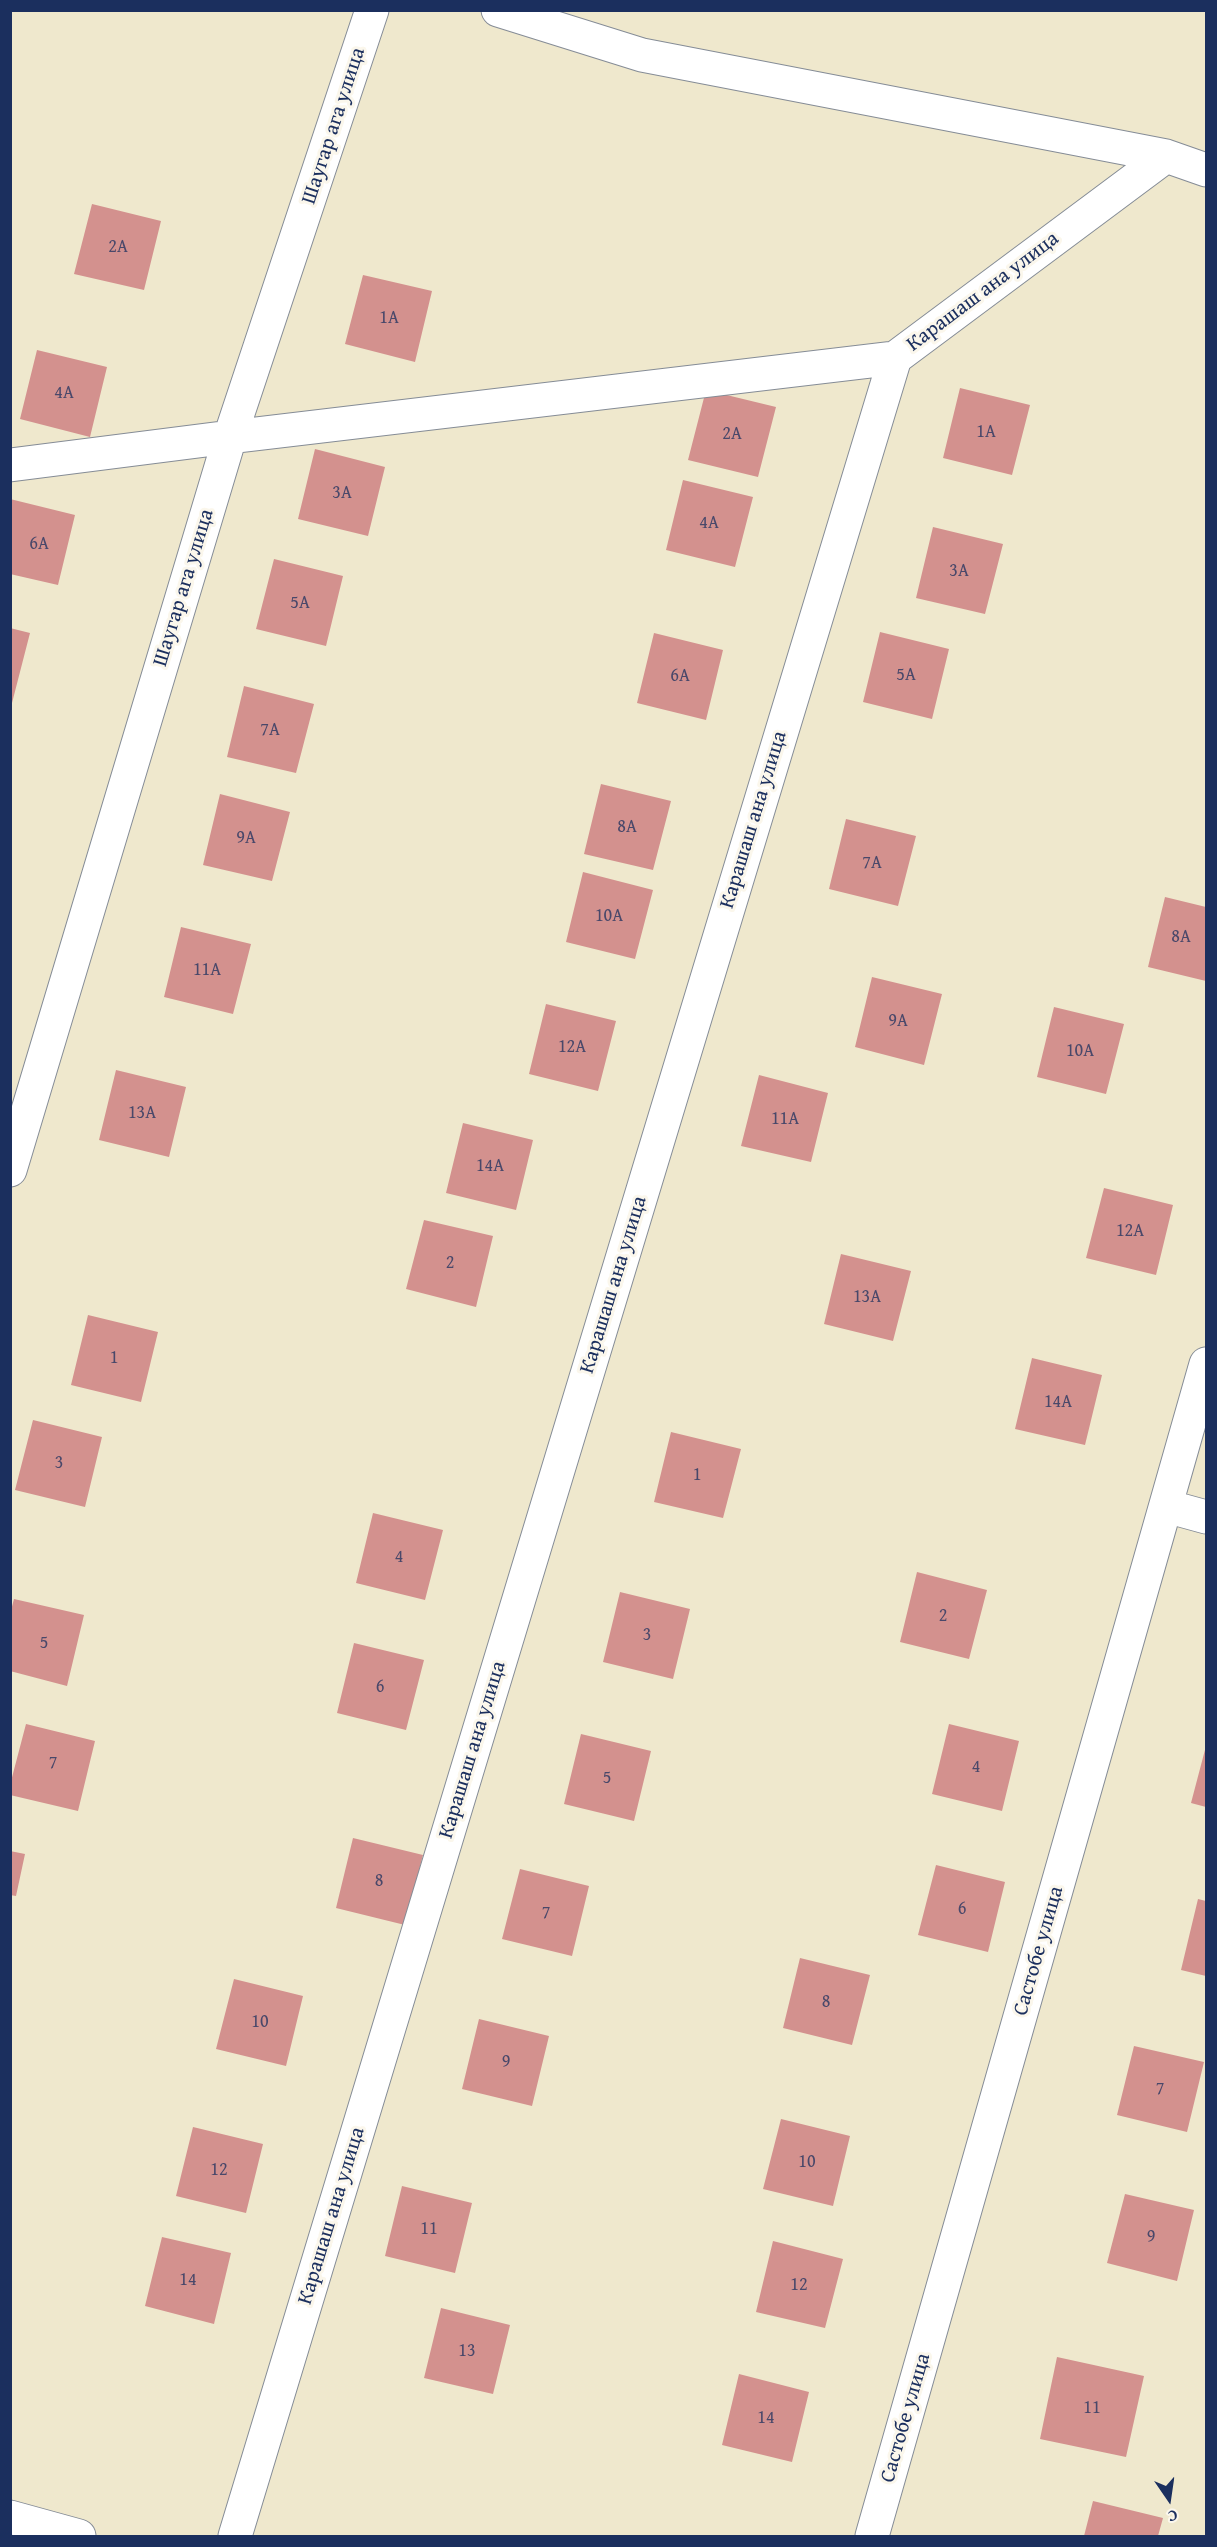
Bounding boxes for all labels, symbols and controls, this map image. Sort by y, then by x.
street label: Шаугар ага улица [297,44,371,208]
street label: Карашаш ана улица [902,227,1064,357]
house number: 2А [108,236,128,258]
house number: 1А [379,307,399,329]
house number: 4А [54,382,74,404]
house number: 1А [976,421,996,443]
house number: 2А [722,423,742,445]
house number: 3А [332,482,352,504]
street label: Шаугар ага улица [148,506,220,670]
house number: 4А [699,512,719,534]
house number: 6А [29,533,49,555]
house number: 3А [949,560,969,582]
house number: 5А [290,592,310,614]
house number: 5А [896,664,916,686]
house number: 6А [670,665,690,687]
house number: 7А [260,719,280,741]
street label: Карашаш ана улица [715,728,793,912]
house number: 8А [617,816,637,838]
house number: 9А [236,827,256,849]
house number: 7А [862,852,882,874]
house number: 10А [595,905,623,927]
house number: 8А [1171,926,1191,948]
house number: 11А [193,959,221,981]
house number: 9А [888,1010,908,1032]
house number: 12А [558,1036,586,1058]
house number: 10А [1066,1040,1094,1062]
house number: 13А [128,1102,156,1124]
house number: 11А [771,1108,799,1130]
house number: 14А [476,1155,504,1177]
street label: Карашаш ана улица [575,1193,653,1377]
house number: 12А [1116,1220,1144,1242]
house number: 2 [446,1252,454,1274]
house number: 13А [853,1286,881,1308]
house number: 1 [110,1347,118,1369]
house number: 14А [1044,1391,1072,1413]
house number: 3 [55,1452,63,1474]
house number: 1 [693,1464,701,1486]
house number: 4 [395,1546,403,1568]
house number: 2 [939,1605,947,1627]
house number: 3 [643,1624,651,1646]
house number: 5 [40,1632,48,1654]
street label: Карашаш ана улица [434,1658,512,1842]
house number: 6 [376,1676,384,1698]
house number: 7 [49,1752,57,1774]
house number: 4 [972,1756,980,1778]
house number: 5 [603,1767,611,1789]
house number: 8 [375,1870,383,1892]
street label: Састобе улица [1008,1883,1070,2019]
house number: 6 [958,1898,966,1920]
house number: 7 [542,1902,550,1924]
house number: 8 [822,1991,830,2013]
house number: 10 [251,2011,269,2033]
house number: 9 [502,2051,510,2073]
house number: 7 [1156,2078,1164,2100]
street label: Карашаш ана улица [293,2124,371,2308]
house number: 10 [798,2151,816,2173]
house number: 12 [210,2159,228,2181]
house number: 11 [420,2218,438,2240]
house number: 9 [1147,2226,1155,2248]
house number: 14 [179,2269,197,2291]
house number: 12 [790,2274,808,2296]
house number: 13 [458,2340,476,2362]
street label: Састобе улица [875,2350,937,2486]
house number: 11 [1083,2397,1101,2419]
house number: 14 [757,2407,775,2429]
north arrow [1139,2469,1199,2529]
text: С [1166,2504,1180,2529]

